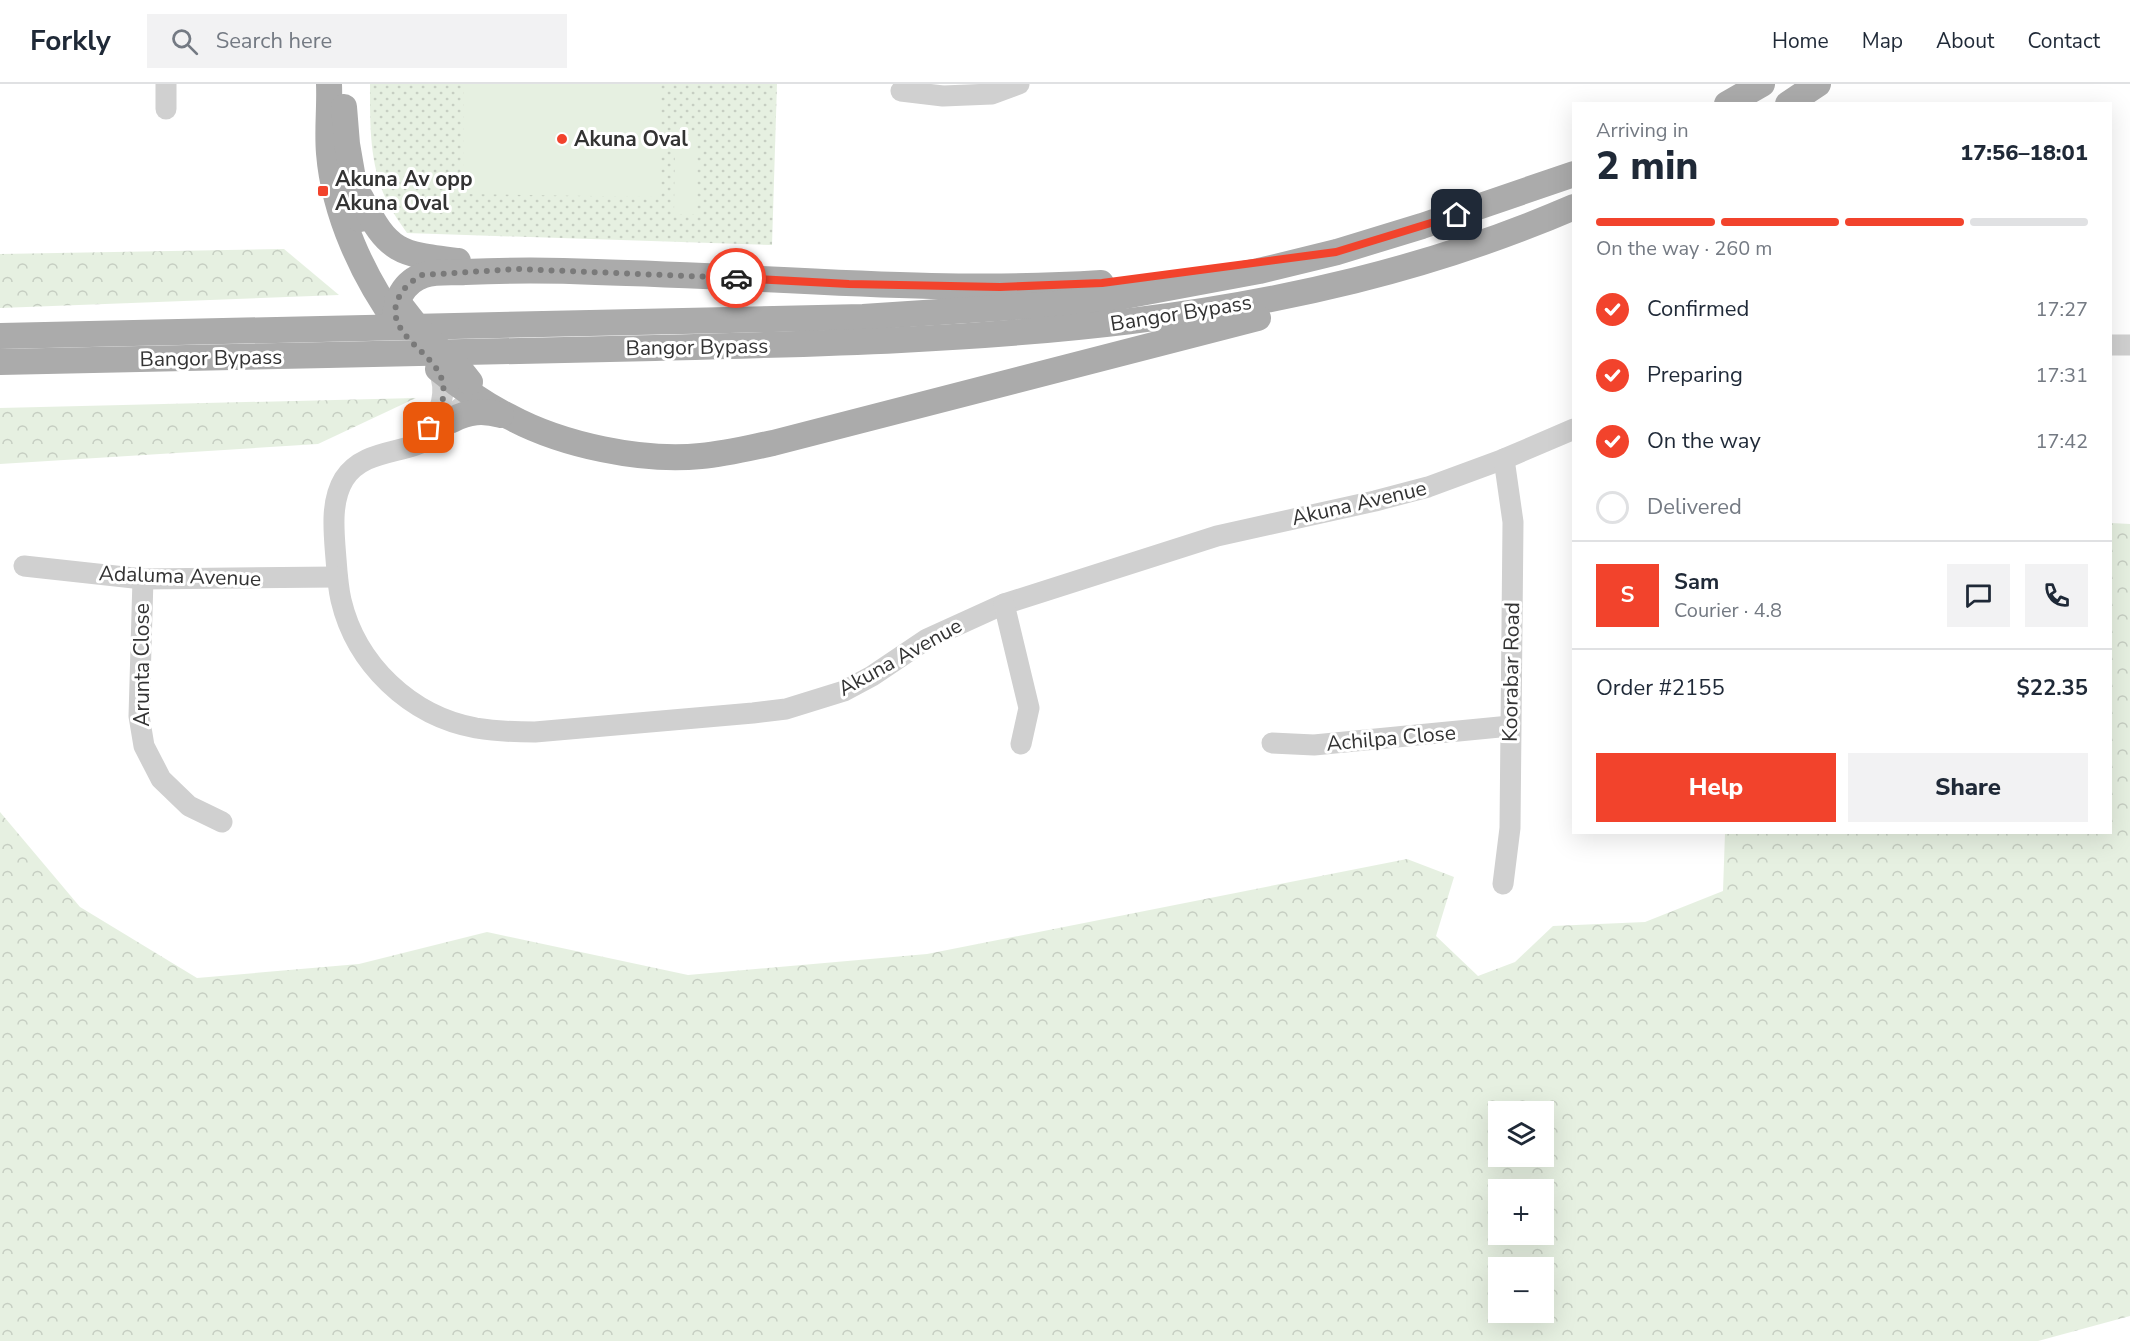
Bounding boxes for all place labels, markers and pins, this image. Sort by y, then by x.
place label: Akuna Oval [574,125,688,153]
marker: Akuna Oval [555,132,569,146]
place label: Akuna Av opp Akuna Oval [335,165,473,217]
marker: Akuna Av opp Akuna Oval [316,184,330,198]
pin [1431,189,1482,240]
pin [403,402,454,453]

